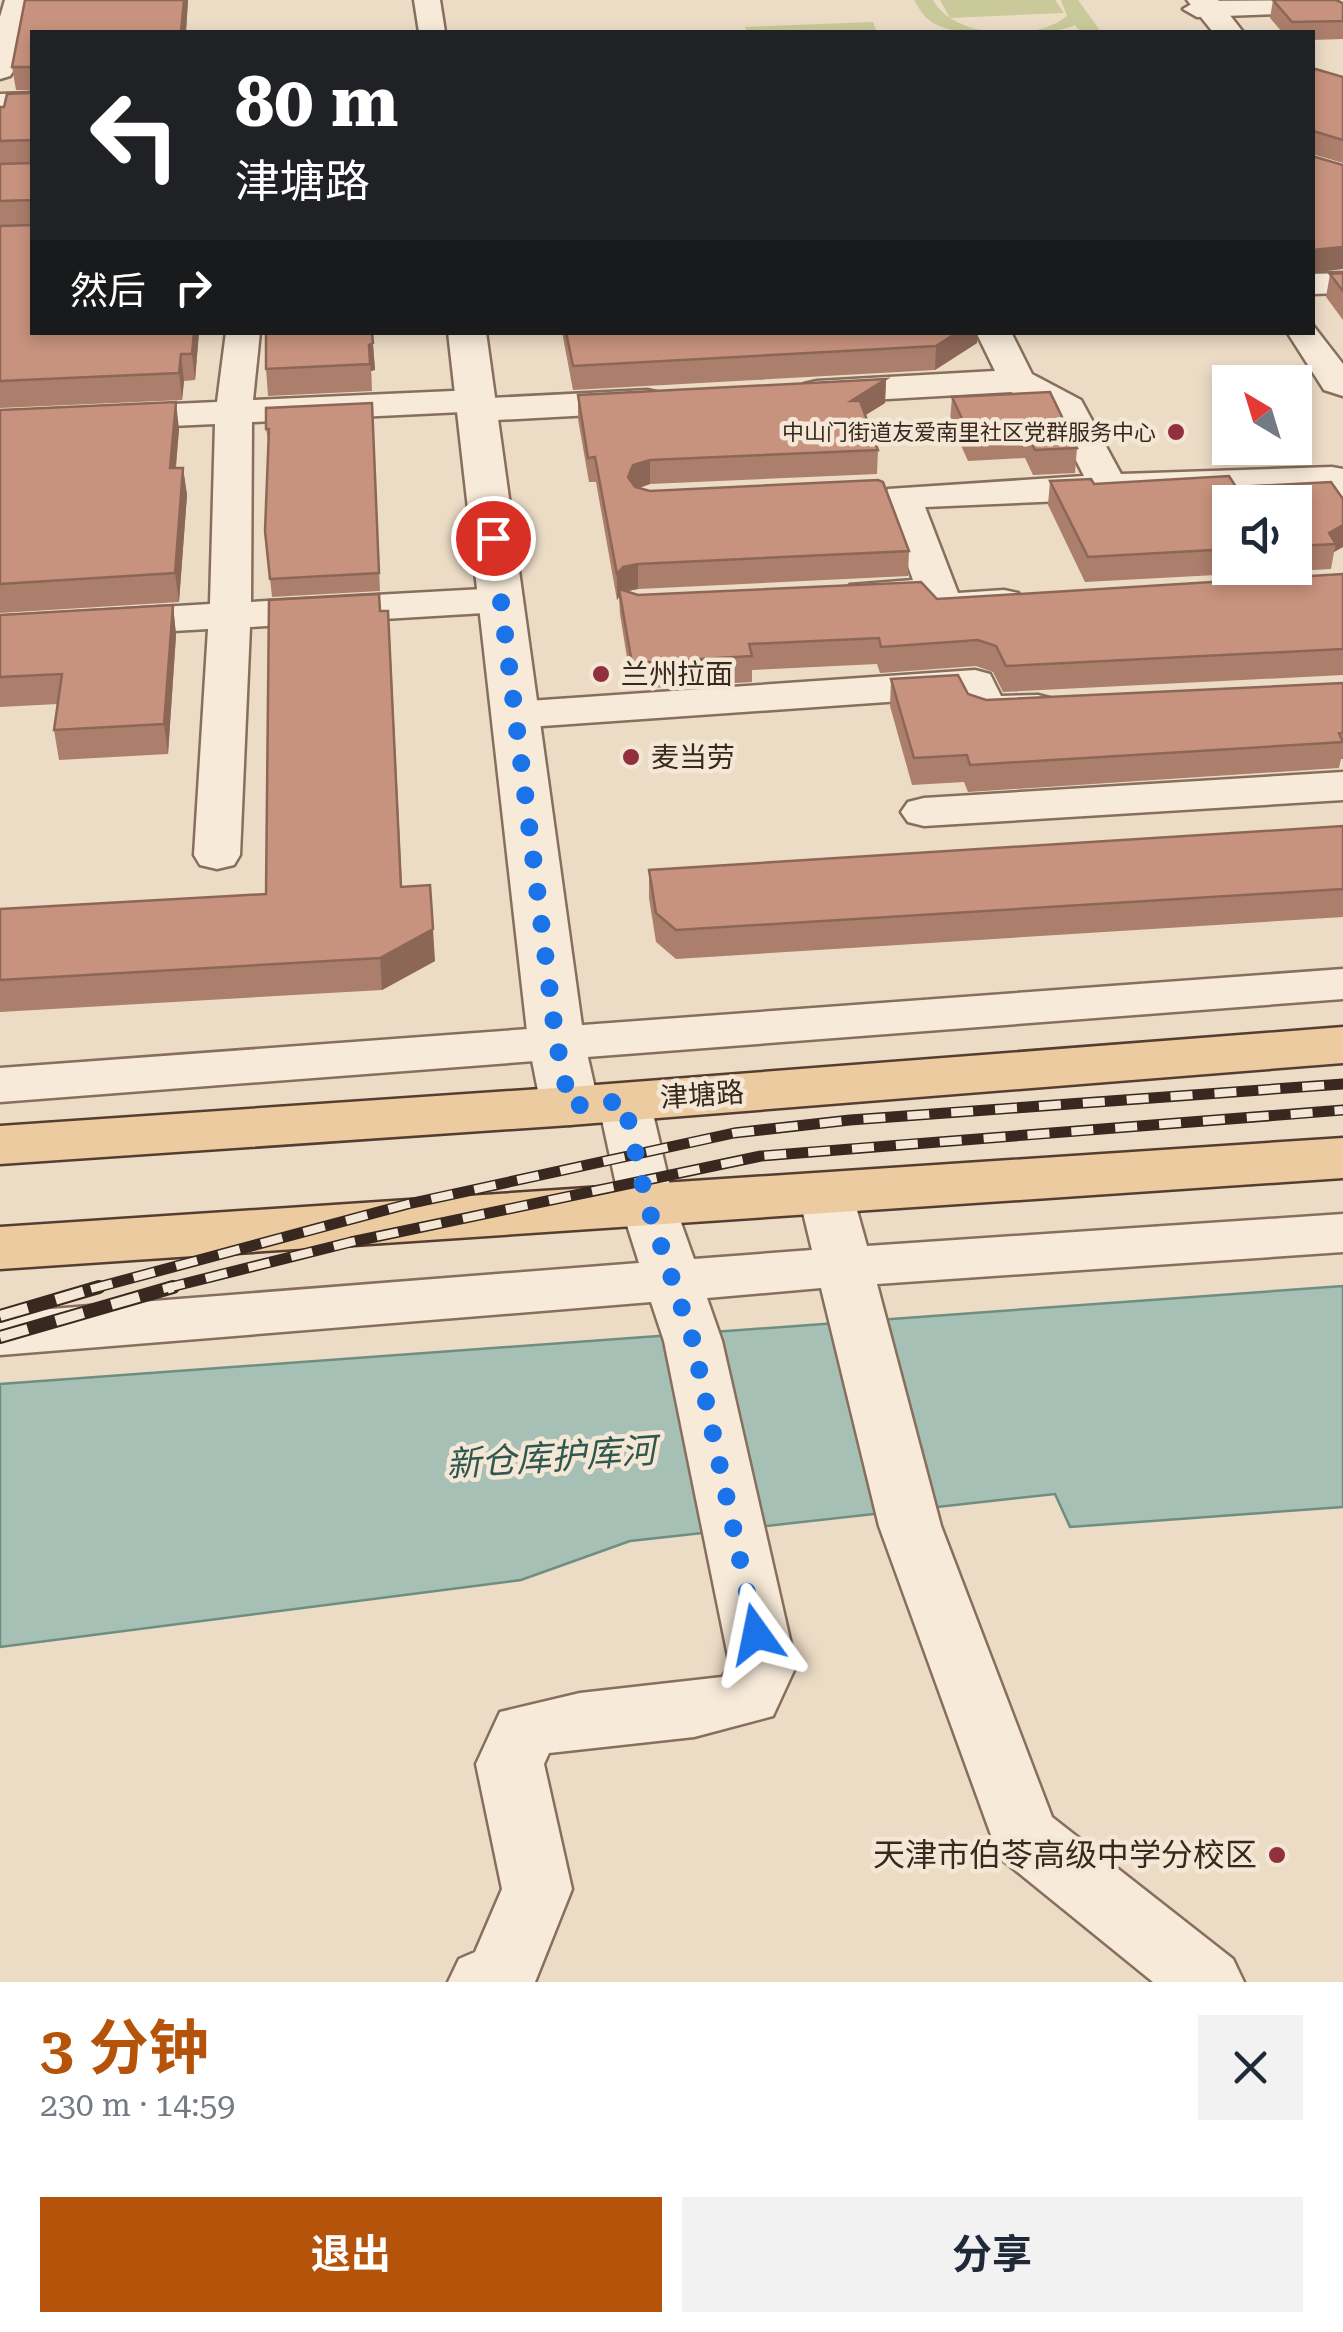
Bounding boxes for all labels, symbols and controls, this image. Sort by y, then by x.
text: 80 m [235,61,399,143]
icon: left [70,70,200,200]
text: 津塘路 [235,155,370,208]
icon: right [166,260,221,315]
text: 然后 [70,269,146,313]
north arrow [1212,365,1312,465]
map controls [1212,365,1312,585]
place label: 中山门街道友爱南里社区党群服务中心 [782,420,1156,445]
marker: 中山门街道友爱南里社区党群服务中心 [1165,421,1187,443]
button: sound [1212,485,1312,585]
pin [451,496,536,581]
icon: arrive [466,511,521,566]
place label: 兰州拉面 [621,658,733,691]
marker: 兰州拉面 [590,663,612,685]
place label: 麦当劳 [651,741,735,774]
marker: 麦当劳 [620,746,642,768]
street label: 津塘路 [659,1076,745,1114]
water label: 新仓库护库河 [445,1430,663,1486]
position arrow [704,1582,808,1686]
place label: 天津市伯苓高级中学分校区 [873,1836,1257,1874]
marker: 天津市伯苓高级中学分校区 [1266,1844,1288,1866]
text: 3 分钟 [40,2013,209,2084]
button: close [1198,2015,1303,2120]
text: 230 m · 14:59 [40,2086,235,2124]
button: 退出 [40,2197,662,2312]
button: 分享 [682,2197,1303,2312]

